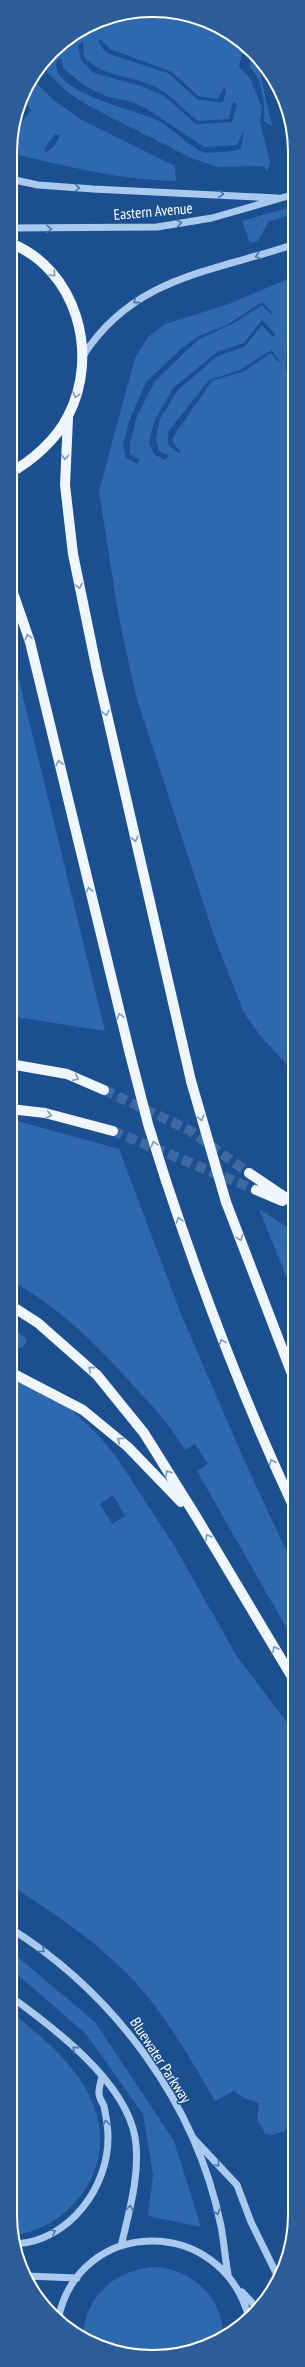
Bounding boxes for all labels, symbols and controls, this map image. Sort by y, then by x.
one-way arrow [74,183,80,192]
one-way arrow [217,190,224,199]
street label: Eastern Avenue [113,198,193,224]
one-way arrow [176,219,182,228]
one-way arrow [46,225,52,233]
one-way arrow [254,251,261,260]
one-way arrow [48,269,55,277]
one-way arrow [134,296,141,303]
one-way arrow [72,392,81,399]
one-way arrow [61,454,70,460]
one-way arrow [75,582,83,589]
one-way arrow [25,634,33,640]
one-way arrow [102,710,110,716]
one-way arrow [56,760,64,767]
one-way arrow [131,836,139,843]
one-way arrow [86,887,94,893]
one-way arrow [116,1013,125,1020]
one-way arrow [71,1073,79,1081]
one-way arrow [46,1110,52,1118]
one-way arrow [196,1115,205,1122]
one-way arrow [150,1140,159,1147]
one-way arrow [175,1217,183,1224]
one-way arrow [235,1235,243,1242]
one-way arrow [219,1339,227,1346]
one-way arrow [88,1366,96,1374]
one-way arrow [118,1438,125,1445]
one-way arrow [269,1459,277,1467]
one-way arrow [166,1470,173,1477]
one-way arrow [206,1534,213,1541]
one-way arrow [272,1646,279,1653]
one-way arrow [38,1945,45,1952]
street label: Bluewater Parkway [126,2014,196,2107]
one-way arrow [73,2046,80,2053]
one-way arrow [102,2120,111,2126]
one-way arrow [212,2159,220,2167]
one-way arrow [125,2205,134,2211]
one-way arrow [212,2208,221,2215]
one-way arrow [48,2229,56,2236]

